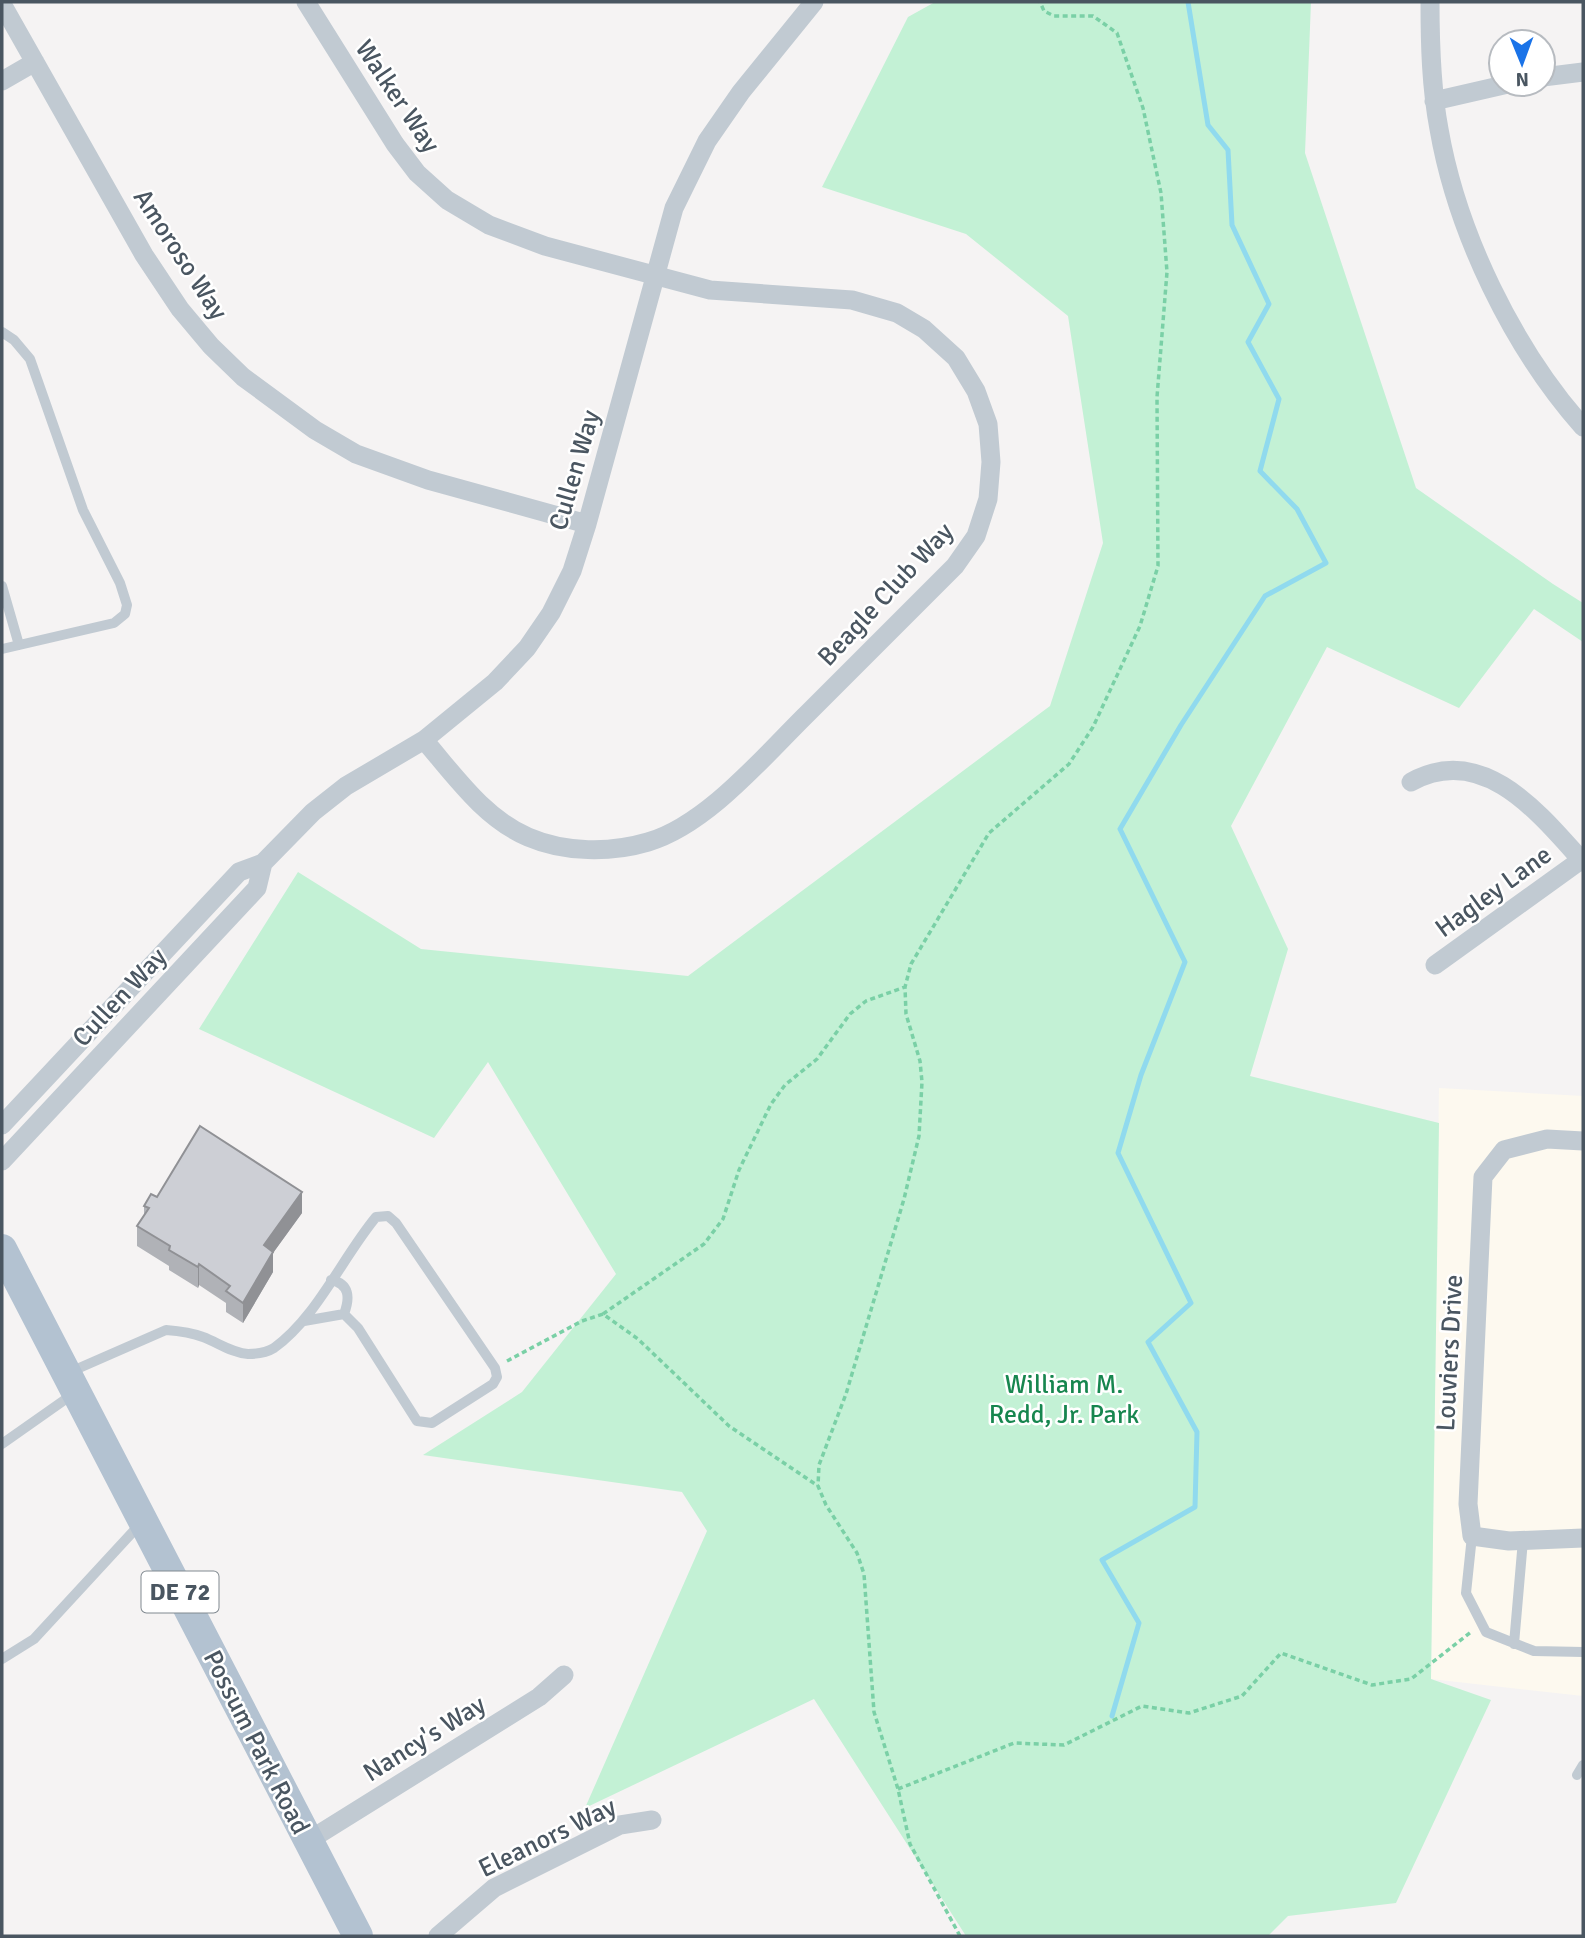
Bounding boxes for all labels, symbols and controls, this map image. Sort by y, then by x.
north arrow [1487,28,1557,98]
street label: Walker Way [348,34,446,159]
text: N [1515,67,1529,91]
street label: Amoroso Way [126,183,234,326]
street label: Cullen Way [543,406,607,534]
street label: Beagle Club Way [811,516,960,673]
street label: Hagley Lane [1429,839,1558,945]
street label: Cullen Way [66,942,174,1054]
street label: Louviers Drive [1430,1274,1470,1432]
park label: William M. Redd, Jr. Park [989,1369,1139,1431]
road number: DE 72 [142,1572,218,1612]
street label: Possum Park Road [196,1645,316,1840]
street label: Nancy's Way [358,1689,492,1789]
street label: Eleanors Way [474,1791,621,1885]

